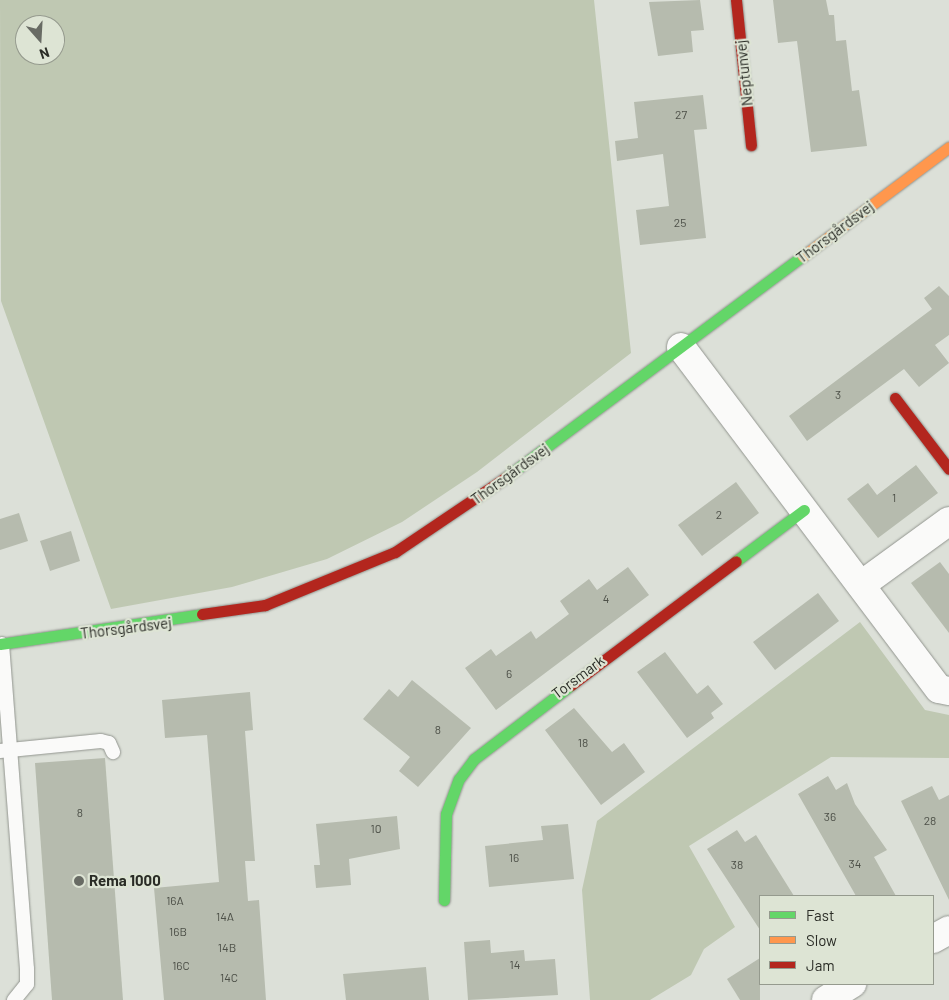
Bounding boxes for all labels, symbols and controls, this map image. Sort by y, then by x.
north arrow [15,15,65,65]
street label: Neptunvej [732,39,756,107]
text: N [38,44,52,63]
house number: 27 [675,108,687,122]
street label: Thorsgårdsvej [793,197,877,267]
house number: 25 [674,216,686,230]
house number: 3 [835,388,841,402]
street label: Thorsgårdsvej [468,440,552,508]
house number: 1 [892,491,896,505]
house number: 2 [716,508,722,522]
house number: 4 [603,592,609,606]
street label: Thorsgårdsvej [79,613,173,643]
street label: Torsmark [548,651,608,703]
house number: 6 [506,667,512,681]
house number: 8 [435,723,441,737]
house number: 18 [578,736,588,750]
house number: 8 [77,806,83,820]
house number: 36 [824,810,836,824]
house number: 28 [924,814,936,828]
house number: 10 [371,822,381,836]
house number: 16 [509,851,519,865]
house number: 34 [849,857,861,871]
house number: 38 [731,858,743,872]
place label: Rema 1000 [89,872,161,890]
marker: Rema 1000 [73,875,85,887]
house number: 16A [166,894,184,908]
legend [759,895,934,985]
text: Fast [806,906,834,924]
house number: 14A [216,910,234,924]
house number: 16B [169,925,187,939]
text: Slow [806,931,837,949]
house number: 14B [218,941,236,955]
text: Jam [806,956,835,974]
house number: 14 [510,958,520,972]
house number: 16C [172,959,190,973]
house number: 14C [220,971,238,985]

